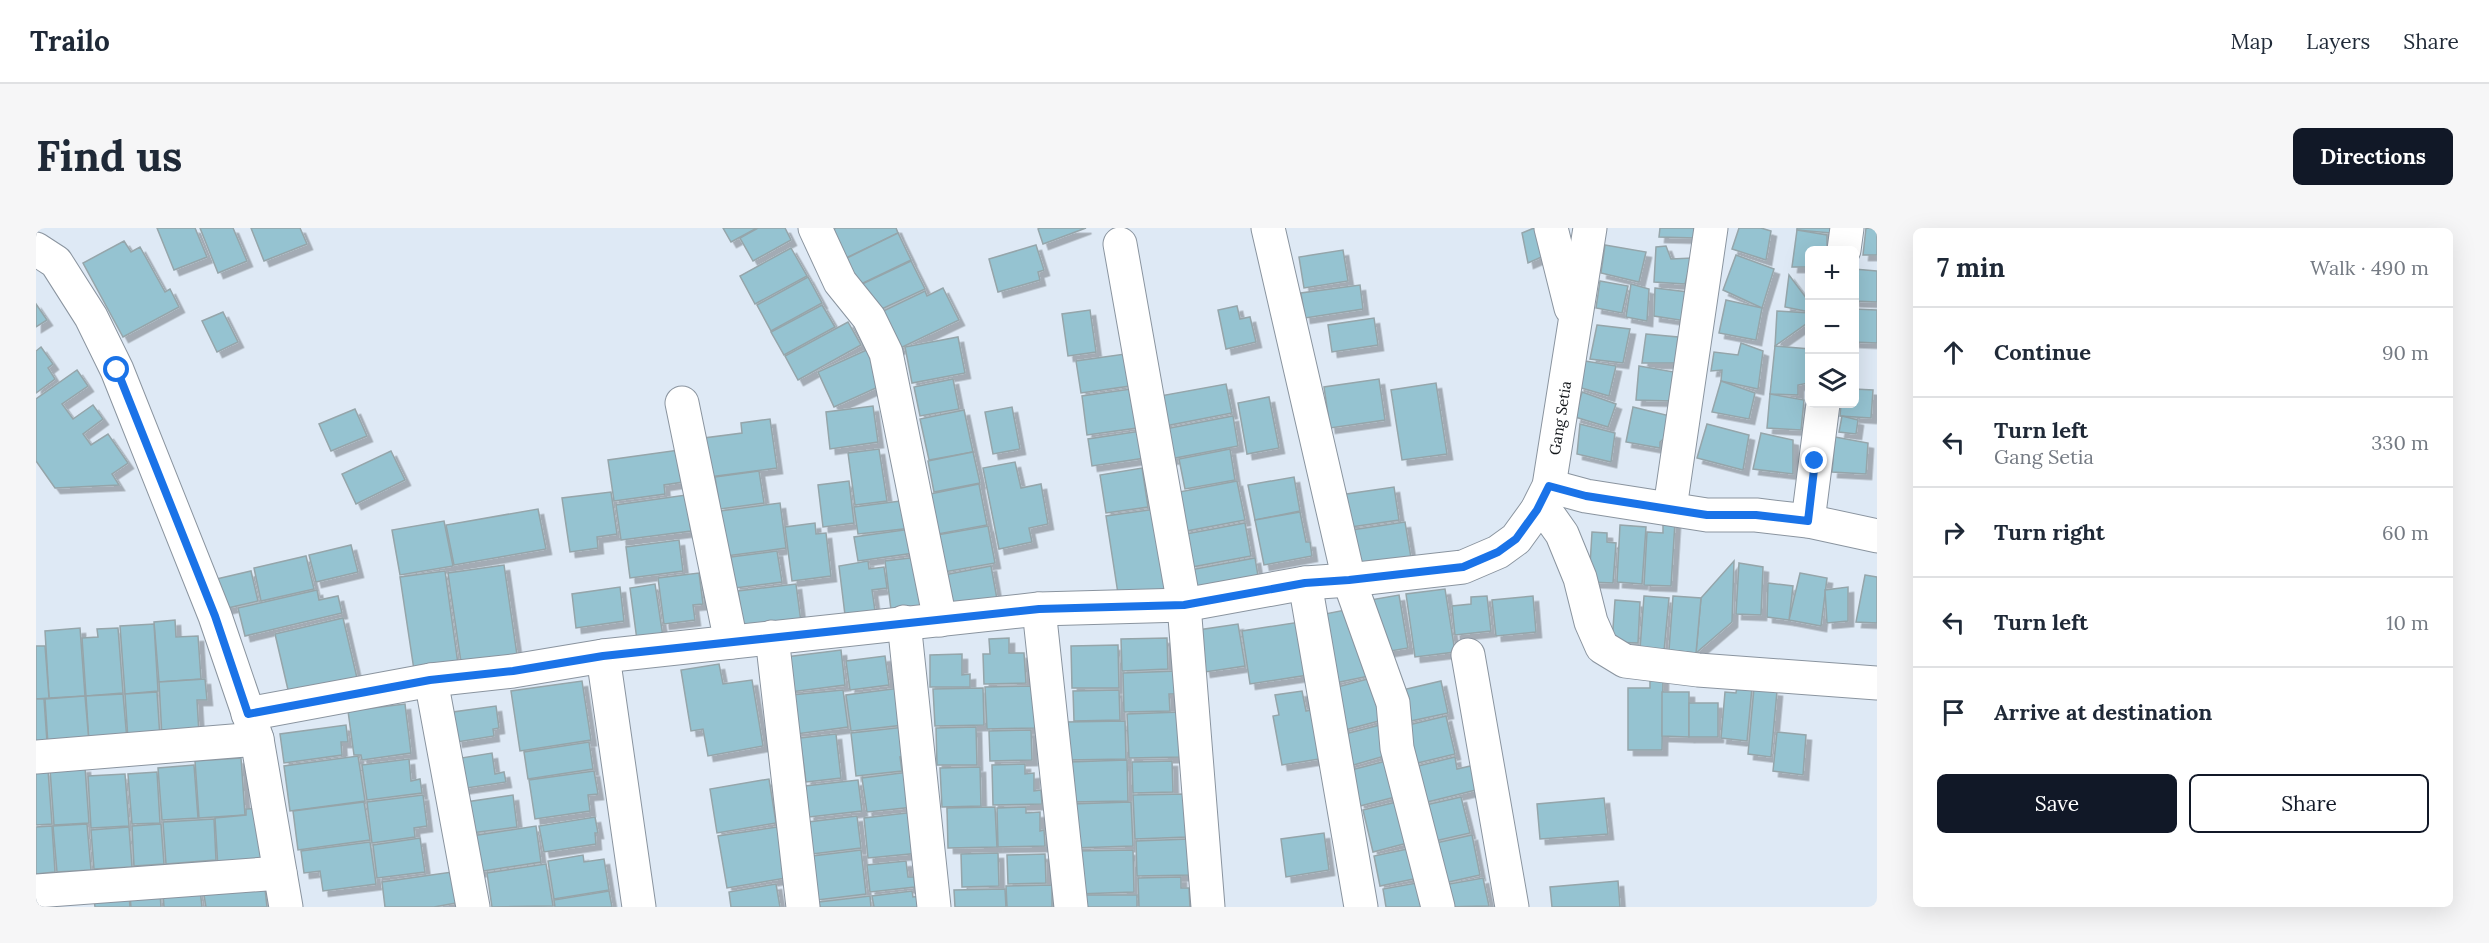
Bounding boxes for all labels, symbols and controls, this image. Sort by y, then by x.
text: Trailo [30,23,110,59]
text: Map [2230,28,2273,55]
text: Layers [2306,28,2370,55]
text: Share [2403,28,2459,55]
button: Directions [2293,128,2453,185]
text: Find us [36,129,182,183]
map controls [1805,246,1859,408]
button: + [1805,246,1859,300]
text: 7 min [1937,251,2005,284]
text: Walk · 490 m [2310,255,2429,280]
button: − [1805,300,1859,354]
icon: ahead [1937,336,1970,369]
text: Continue [1994,338,2091,366]
text: 90 m [2382,340,2429,365]
button: layers [1805,354,1859,408]
route start [103,356,129,382]
street label: Gang Setia [1545,379,1575,456]
text: Turn left [1994,416,2088,444]
icon: left [1937,426,1970,459]
text: 330 m [2371,430,2429,455]
text: Gang Setia [1994,444,2094,469]
route end [1801,447,1827,473]
icon: right [1937,516,1970,549]
text: Turn right [1994,518,2105,546]
text: 60 m [2382,520,2429,545]
icon: left [1937,606,1970,639]
text: Turn left [1994,608,2088,636]
text: 10 m [2386,610,2429,635]
icon: arrive [1937,696,1970,729]
text: Arrive at destination [1994,698,2212,726]
button: Save [1937,774,2177,833]
button: Share [2189,774,2429,833]

